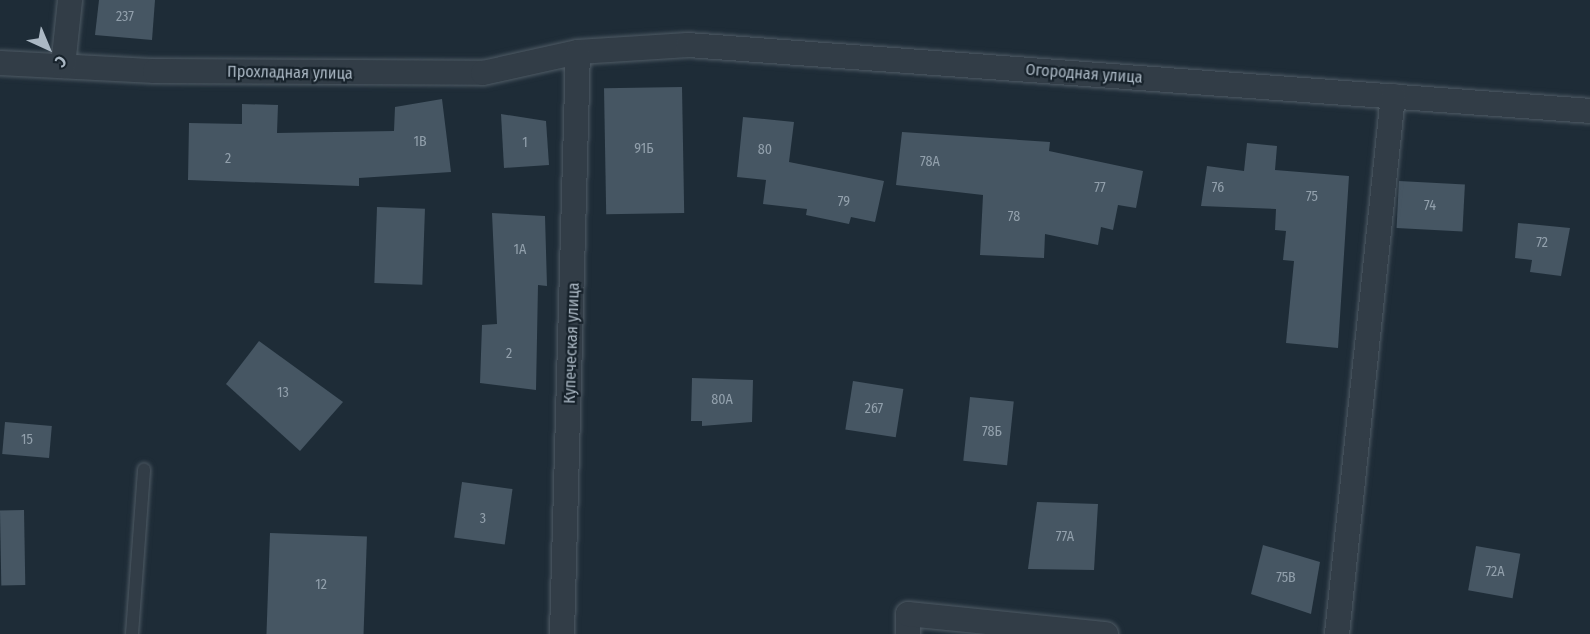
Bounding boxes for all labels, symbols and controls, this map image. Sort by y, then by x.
house number: 237 [116,9,134,25]
north arrow [18,18,78,78]
text: С [51,52,70,71]
street label: Огородная улица [1025,60,1143,88]
street label: Прохладная улица [227,62,353,84]
house number: 1В [413,134,427,150]
house number: 1 [522,135,528,151]
house number: 91Б [634,141,654,157]
house number: 80 [758,142,772,158]
house number: 2 [225,151,231,167]
house number: 78А [920,154,940,170]
house number: 77 [1094,180,1106,196]
house number: 76 [1212,180,1224,196]
house number: 75 [1306,189,1318,205]
house number: 79 [838,194,850,210]
house number: 74 [1424,198,1436,214]
house number: 78 [1008,209,1020,225]
house number: 72 [1536,235,1548,251]
house number: 1А [514,242,526,258]
street label: Купеческая улица [560,282,584,404]
house number: 2 [506,346,512,362]
house number: 13 [277,385,289,401]
house number: 80А [711,392,733,408]
house number: 267 [865,401,883,417]
house number: 78Б [982,424,1002,440]
house number: 15 [21,432,33,448]
house number: 3 [480,511,486,527]
house number: 77А [1056,529,1074,545]
house number: 72А [1485,564,1505,580]
house number: 75В [1276,570,1296,586]
house number: 12 [315,577,327,593]

